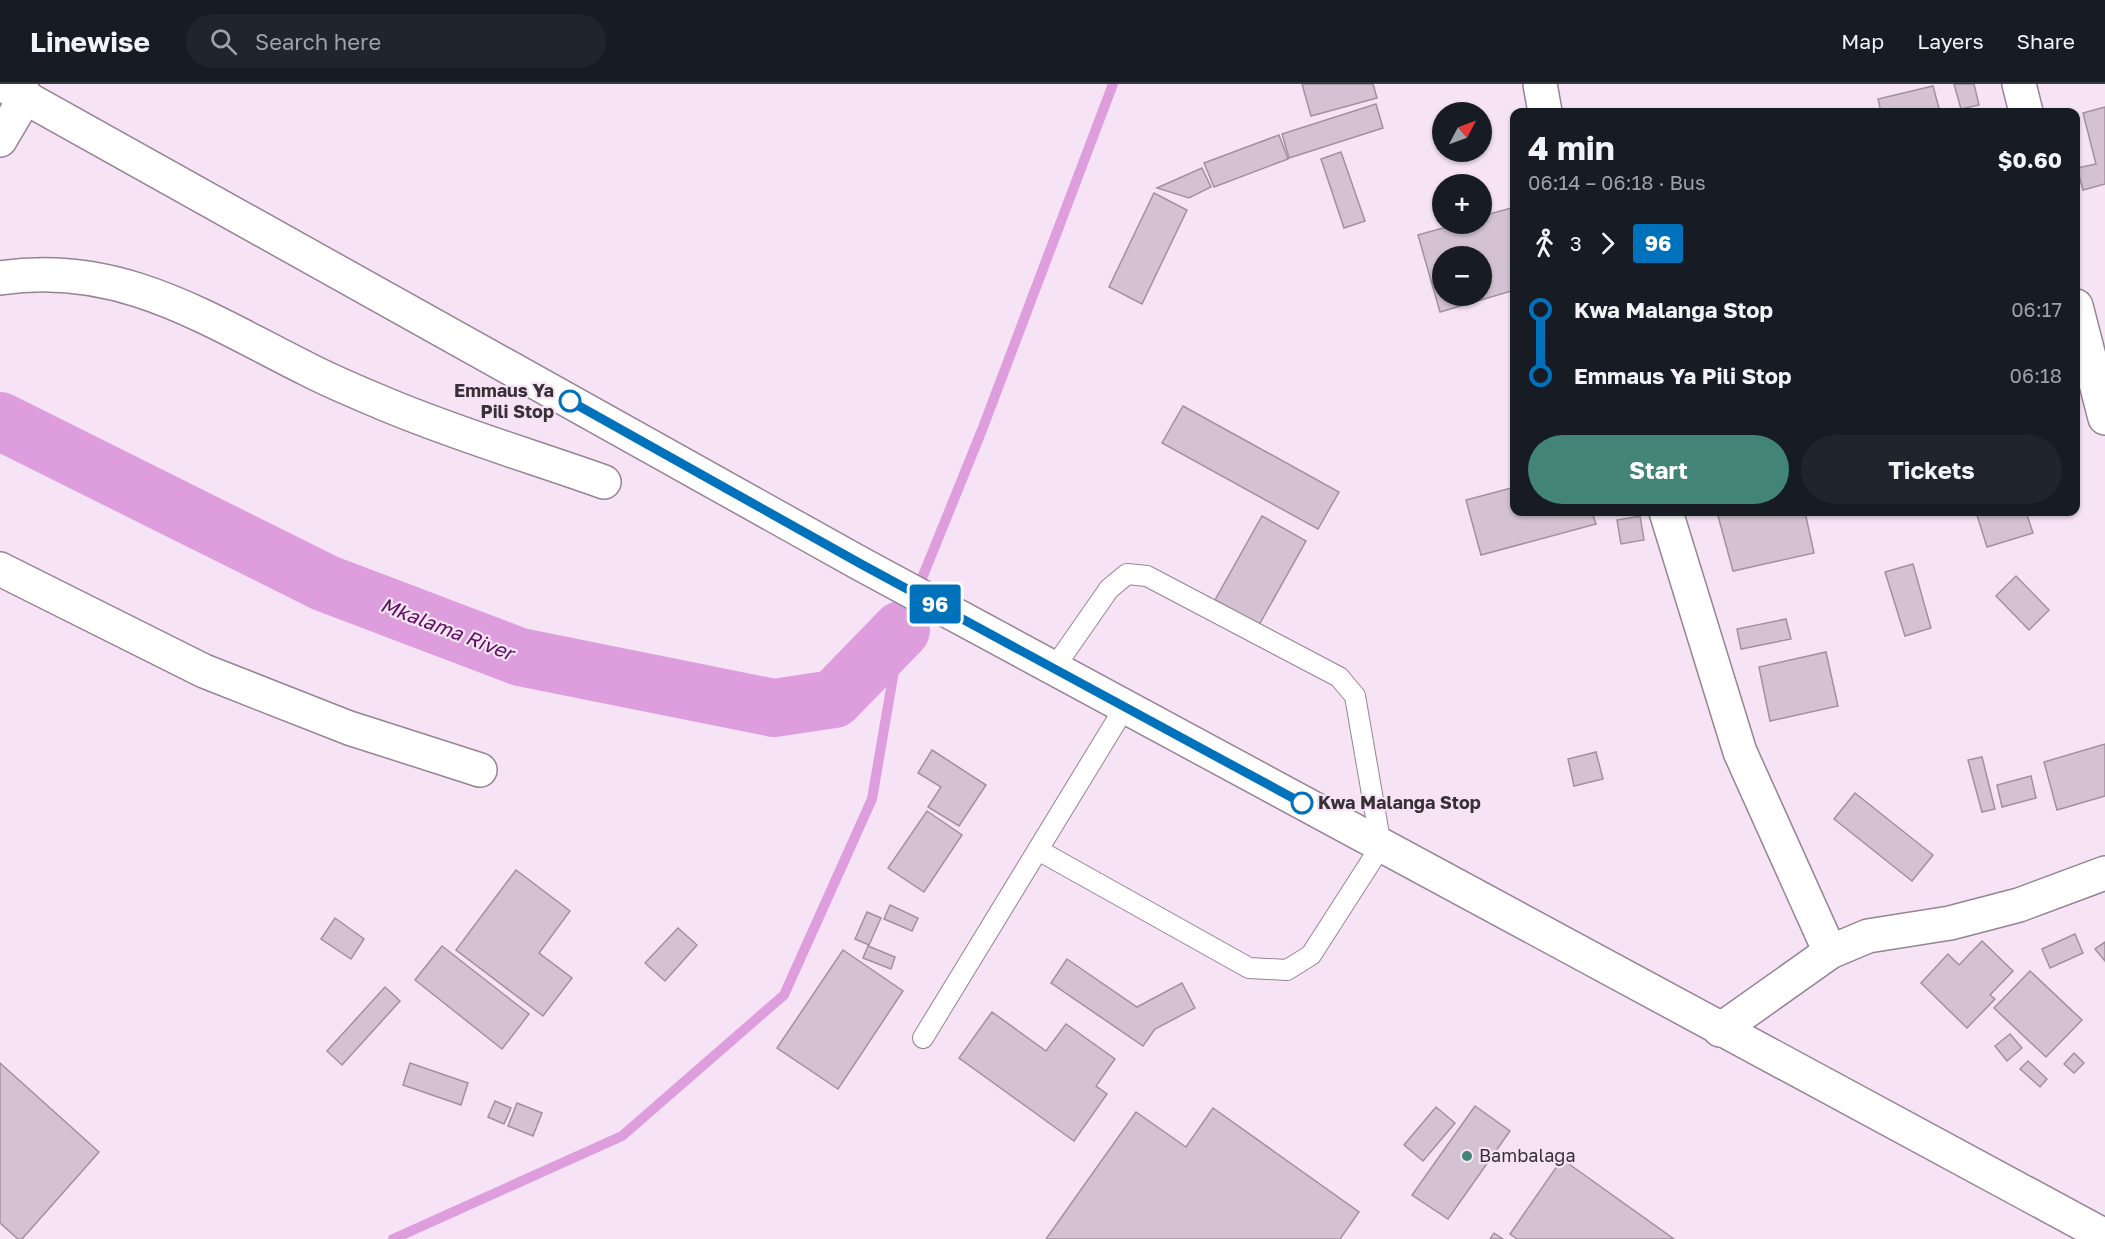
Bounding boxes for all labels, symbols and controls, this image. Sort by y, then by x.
search box [186,14,606,68]
text: Linewise [30,25,150,58]
icon: search [207,25,240,58]
text: Search here [255,28,381,55]
text: Map [1841,28,1884,54]
text: Layers [1917,28,1984,54]
text: Share [2017,28,2075,54]
north arrow [1432,102,1492,162]
map controls [1432,102,1492,306]
text: 4 min [1528,128,1615,167]
text: $0.60 [1998,146,2062,173]
text: 06:14 – 06:18 · Bus [1528,170,1706,194]
button: + [1432,174,1492,234]
icon: walk [1528,227,1561,260]
icon: forward [1591,227,1624,260]
text: 96 [1645,230,1671,256]
text: 3 [1570,231,1582,255]
button: − [1432,246,1492,306]
text: Kwa Malanga Stop [1574,296,1773,323]
text: 06:17 [2011,297,2062,321]
text: Emmaus Ya Pili Stop [1574,362,1792,389]
text: 06:18 [2010,363,2062,387]
place label: Emmaus Ya Pili Stop [454,379,554,422]
marker: Emmaus Ya Pili Stop [559,390,581,412]
button: Start [1528,435,1789,504]
button: Tickets [1801,435,2062,504]
line badge: 96 [908,584,962,624]
text: 96 [922,591,948,617]
water label: Mkalama River [377,592,520,666]
place label: Kwa Malanga Stop [1318,791,1481,813]
marker: Kwa Malanga Stop [1291,792,1313,814]
place label: Bambalaga [1479,1144,1576,1166]
marker: Bambalaga [1460,1149,1474,1163]

